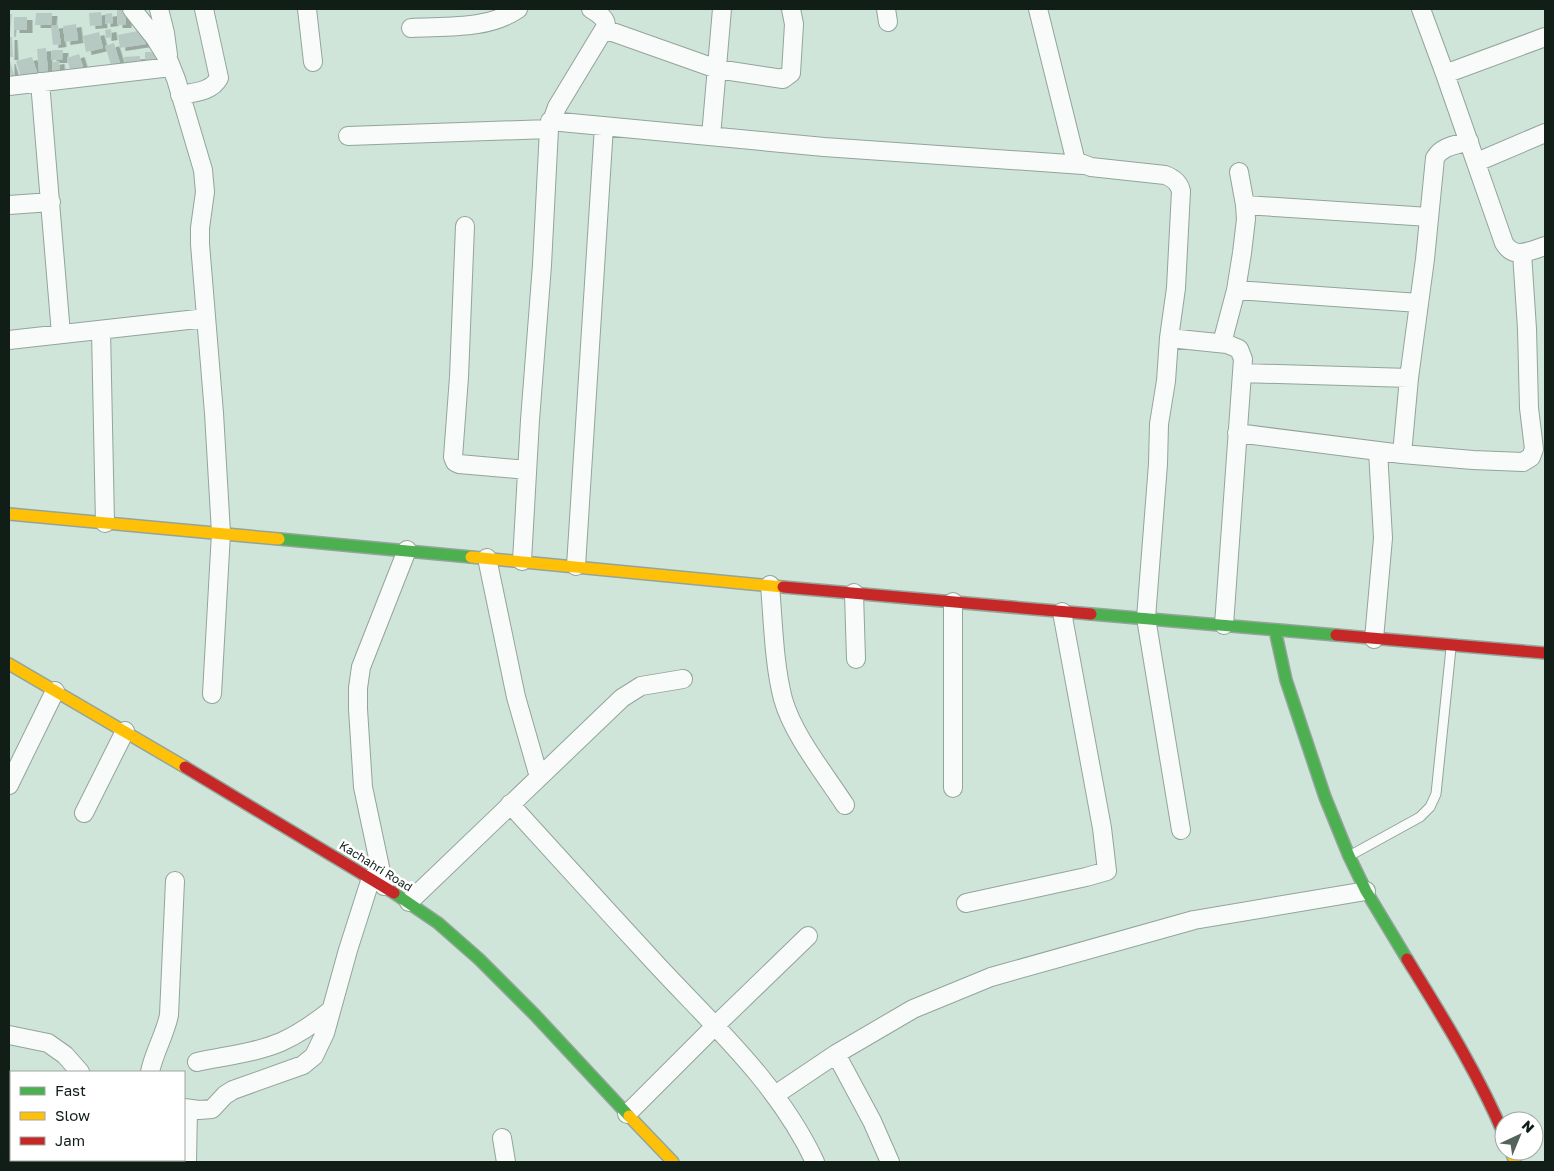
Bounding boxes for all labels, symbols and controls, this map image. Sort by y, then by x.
street label: Kachahri Road [337,838,415,894]
legend [10,1071,185,1161]
text: Fast [55,1081,86,1099]
text: Slow [55,1106,90,1124]
north arrow [1494,1111,1544,1161]
text: N [1519,1116,1538,1136]
text: Jam [55,1131,85,1149]

